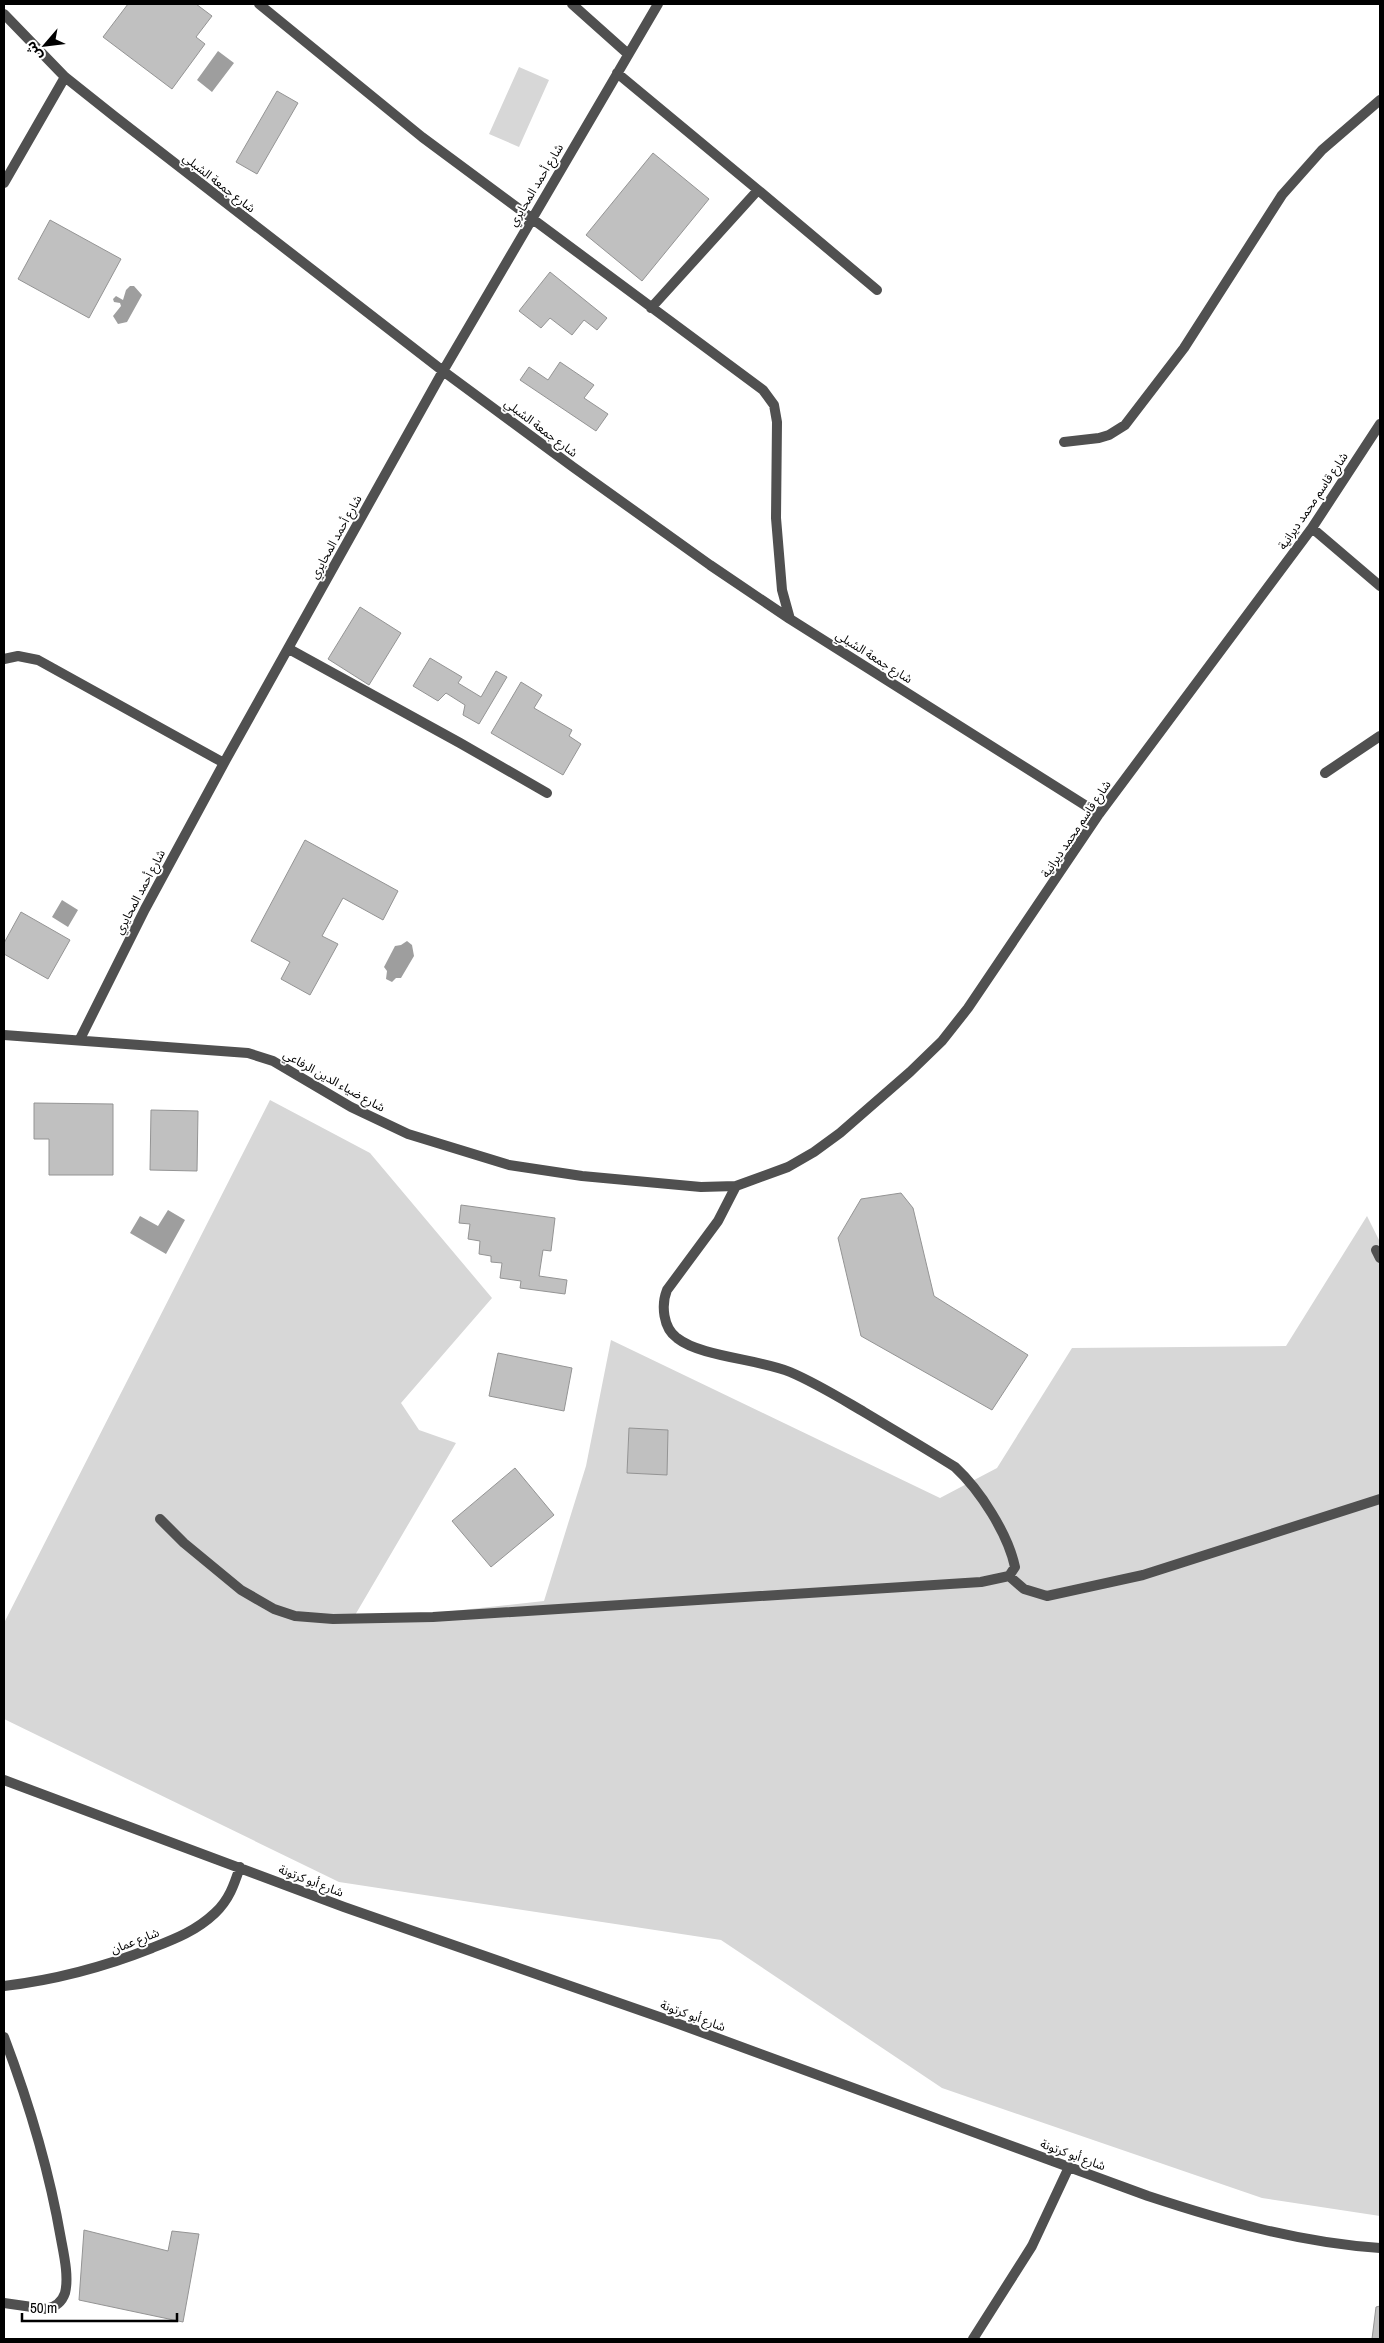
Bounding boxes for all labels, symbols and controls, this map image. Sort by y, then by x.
north arrow [20,20,70,70]
text: ش [21,38,46,64]
street label: شارع أحمد المحايري [505,141,568,230]
street label: شارع جمعة الشبلي [178,150,258,218]
street label: شارع جمعة الشبلي [500,395,581,462]
street label: شارع قاسم محمد ديرانية [1274,449,1352,553]
street label: شارع أحمد المحايري [306,492,367,583]
street label: شارع جمعة الشبلي [832,627,915,689]
street label: شارع قاسم محمد ديرانية [1037,777,1115,881]
street label: شارع أحمد المحايري [111,847,171,938]
street label: شارع ضياء الدين الرفاعي [279,1046,388,1117]
street label: شارع أبو كرتونة [276,1861,346,1902]
street label: شارع عمان [108,1924,162,1959]
street label: شارع أبو كرتونة [658,1997,728,2036]
street label: شارع أبو كرتونة [1038,2136,1108,2175]
scale bar [22,2290,178,2322]
text: 50 m [30,2297,57,2318]

